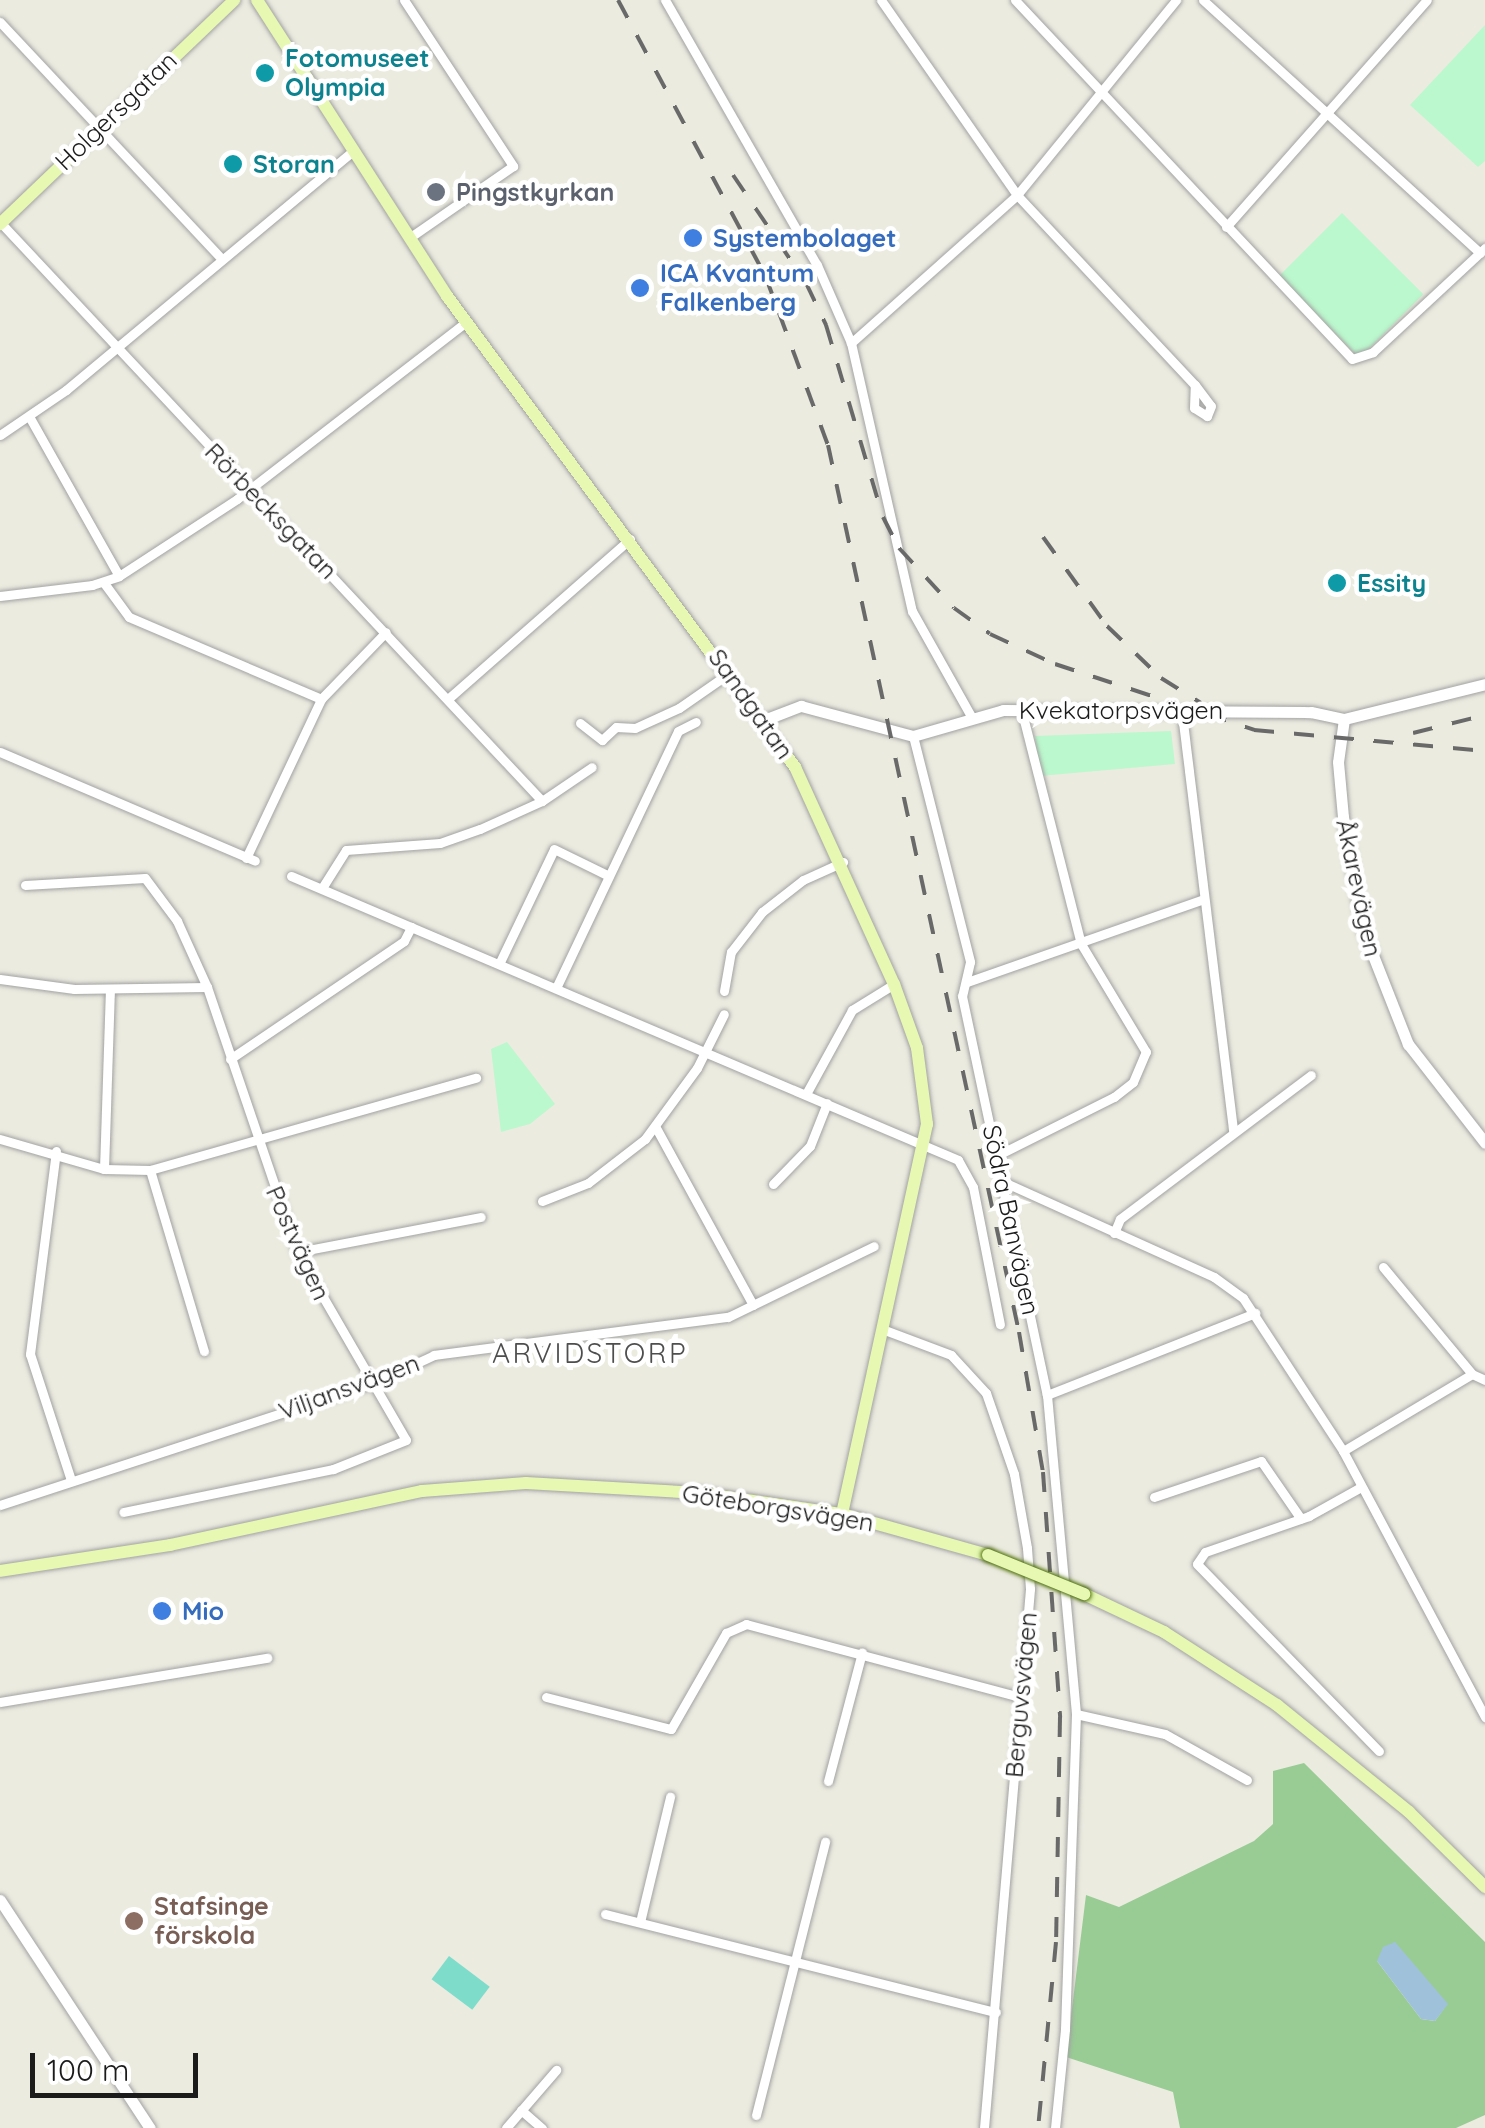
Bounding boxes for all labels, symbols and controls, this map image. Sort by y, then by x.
place label: Fotomuseet Olympia [285,44,429,103]
street label: Holgersgatan [49,45,183,177]
marker: Fotomuseet Olympia [254,62,276,84]
place label: Storan [253,149,335,179]
marker: Storan [222,153,244,175]
place label: Pingstkyrkan [456,177,614,207]
marker: Pingstkyrkan [425,181,447,203]
place label: Systembolaget [713,223,896,253]
marker: Systembolaget [682,227,704,249]
place label: ICA Kvantum Falkenberg [660,259,814,318]
marker: ICA Kvantum Falkenberg [629,277,651,299]
street label: Rörbecksgatan [199,437,343,585]
place label: Essity [1357,568,1426,598]
marker: Essity [1326,572,1348,594]
street label: Sandgatan [702,643,800,765]
street label: Kvekatorpsvägen [1019,695,1223,725]
street label: Åkarevägen [1330,817,1388,959]
street label: Södra Banvägen [976,1122,1046,1318]
street label: Postvägen [259,1181,337,1305]
district label: ARVIDSTORP [492,1336,688,1370]
street label: Viljansvägen [275,1348,423,1426]
street label: Göteborgsvägen [680,1478,876,1538]
place label: Mio [182,1596,224,1626]
marker: Mio [151,1600,173,1622]
street label: Berguvsvägen [999,1611,1043,1779]
place label: Stafsinge förskola [154,1892,269,1951]
marker: Stafsinge förskola [123,1910,145,1932]
scale bar [35,2033,202,2095]
text: 100 m [47,2051,129,2089]

